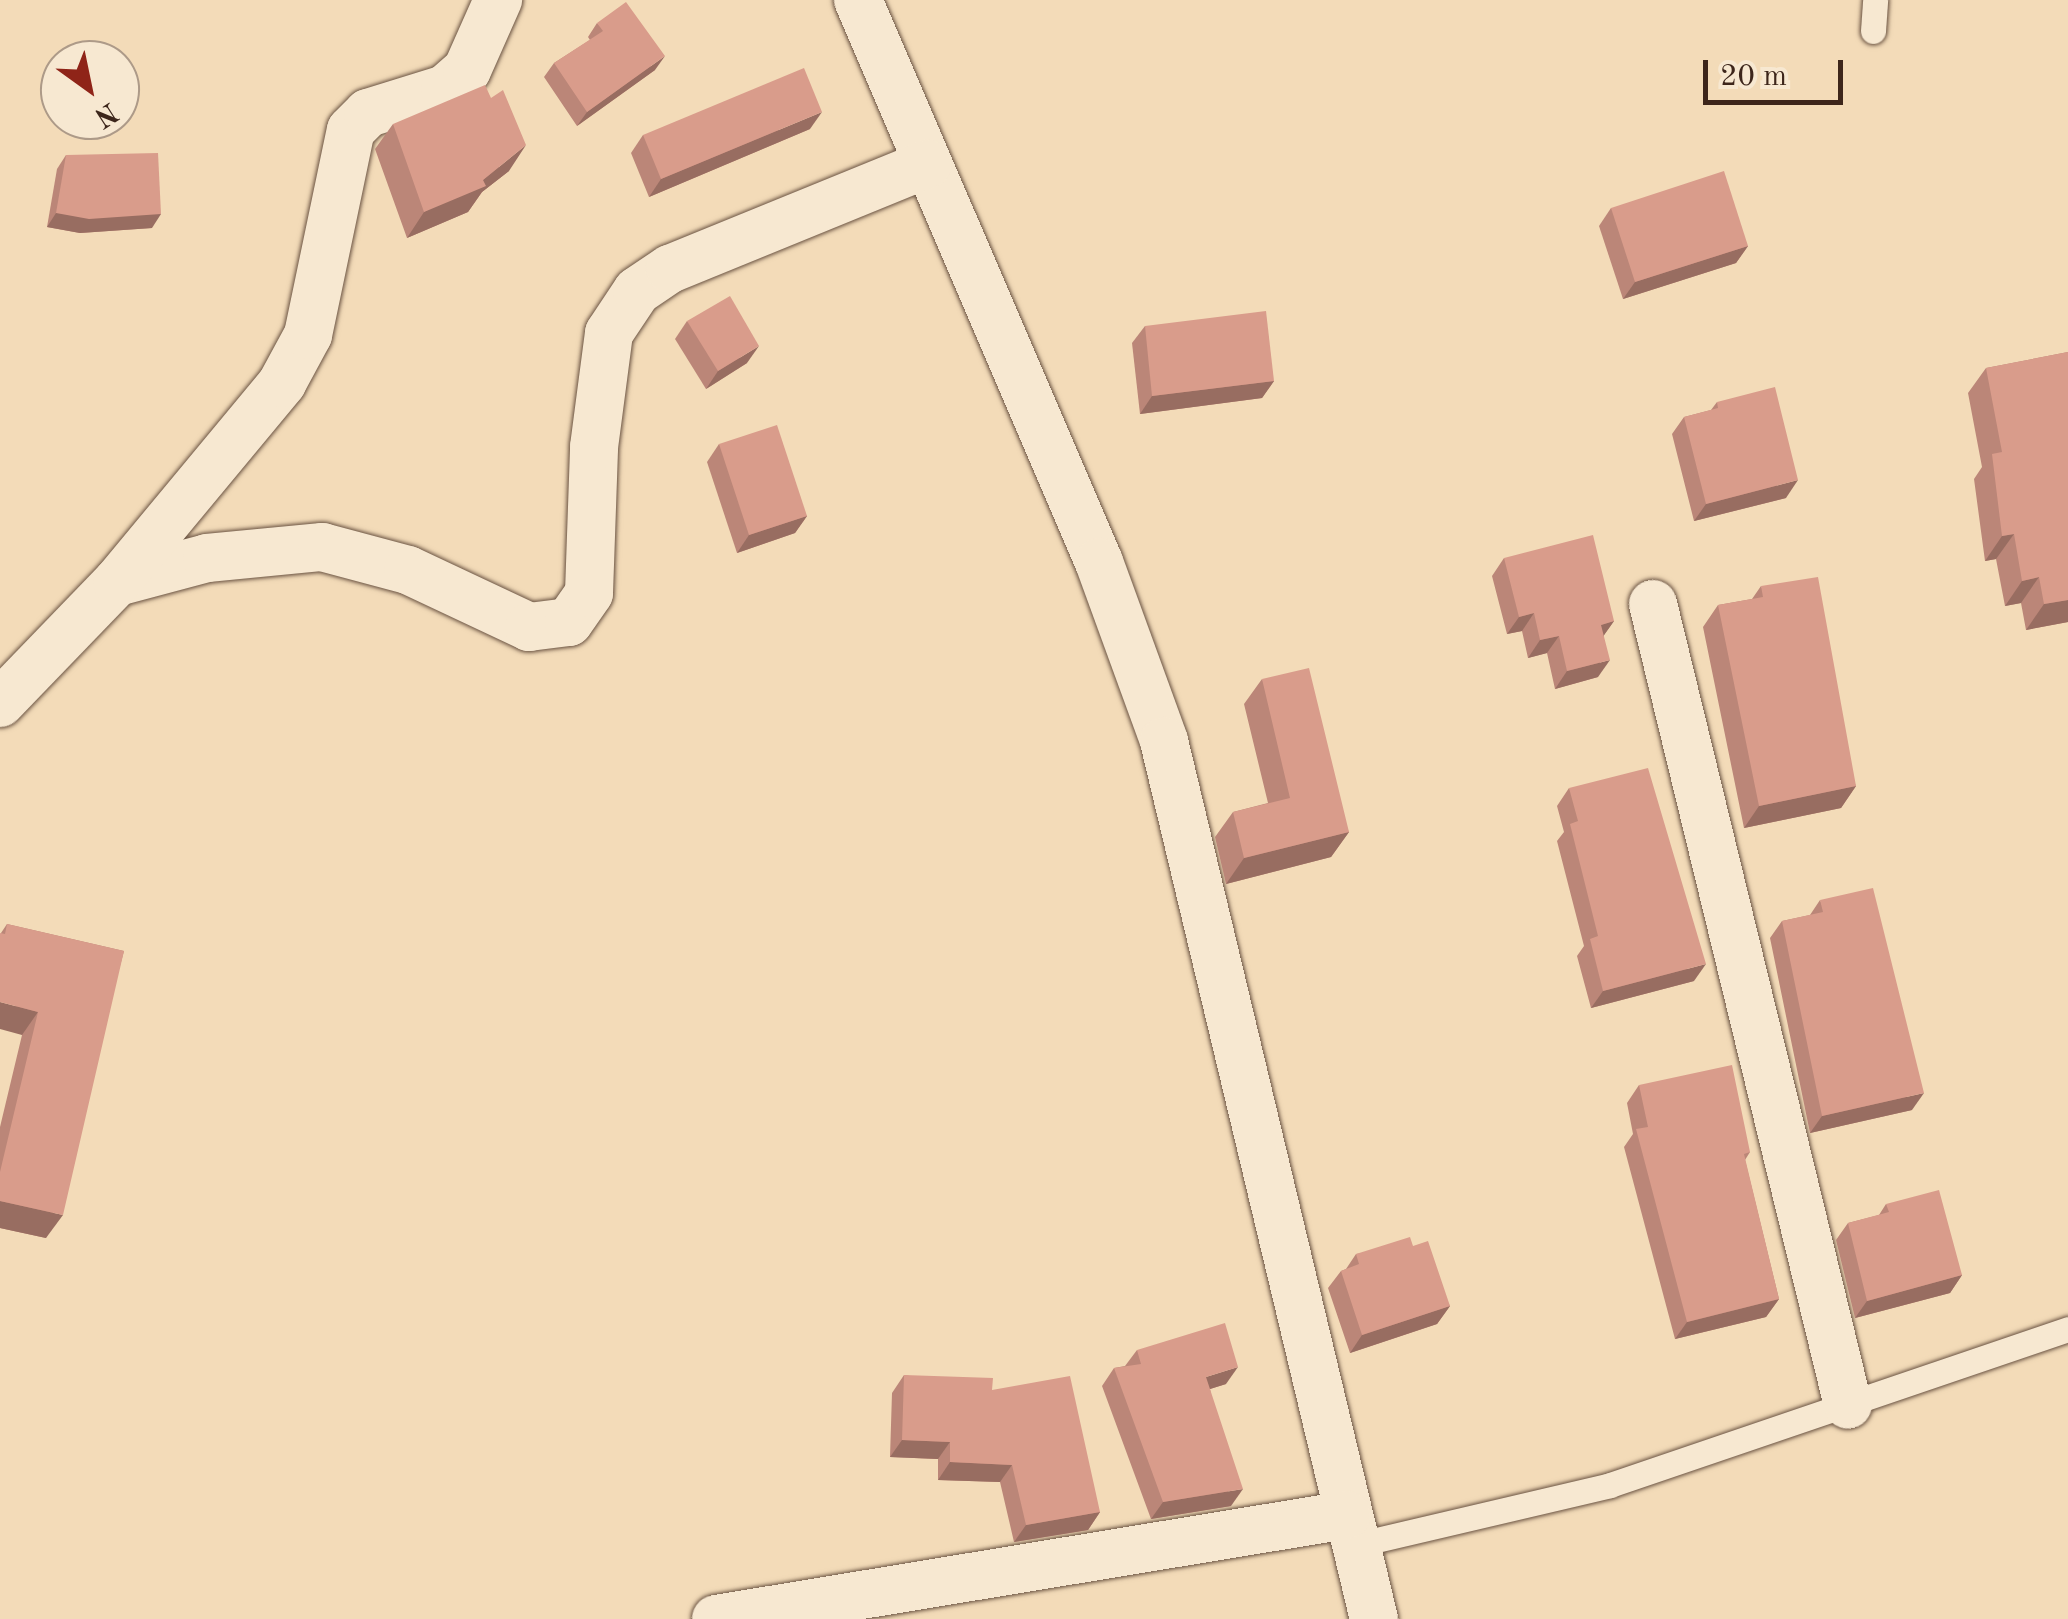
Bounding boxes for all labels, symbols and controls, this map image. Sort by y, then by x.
north arrow [40,40,140,140]
scale bar [1708,40,1848,102]
text: 20 m [1720,62,1787,92]
text: N [89,96,122,131]

